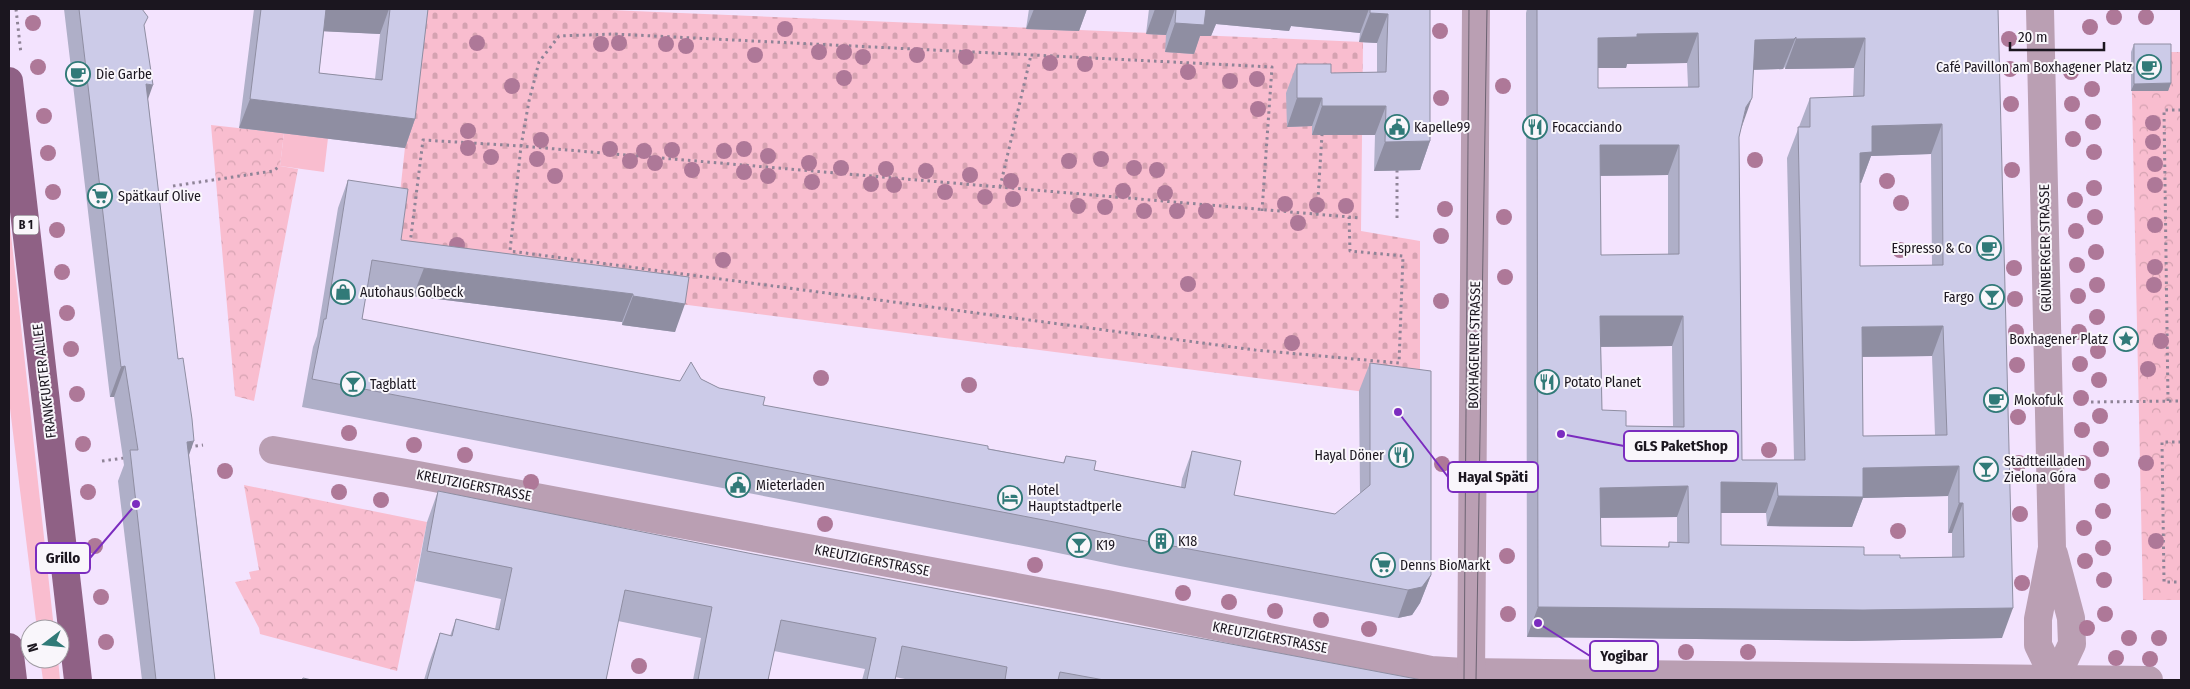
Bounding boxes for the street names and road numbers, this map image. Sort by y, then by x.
street label: GRÜNBERGER STRASSE [2035,183,2055,312]
road number: B 1 [14,216,38,234]
street label: BOXHAGENER STRASSE [1465,281,1484,409]
street label: FRANKFURTER ALLEE [29,322,60,439]
street label: KREUTZIGERSTRASSE [415,466,533,505]
street label: KREUTZIGERSTRASSE [813,541,931,580]
street label: KREUTZIGERSTRASSE [1211,618,1329,657]

